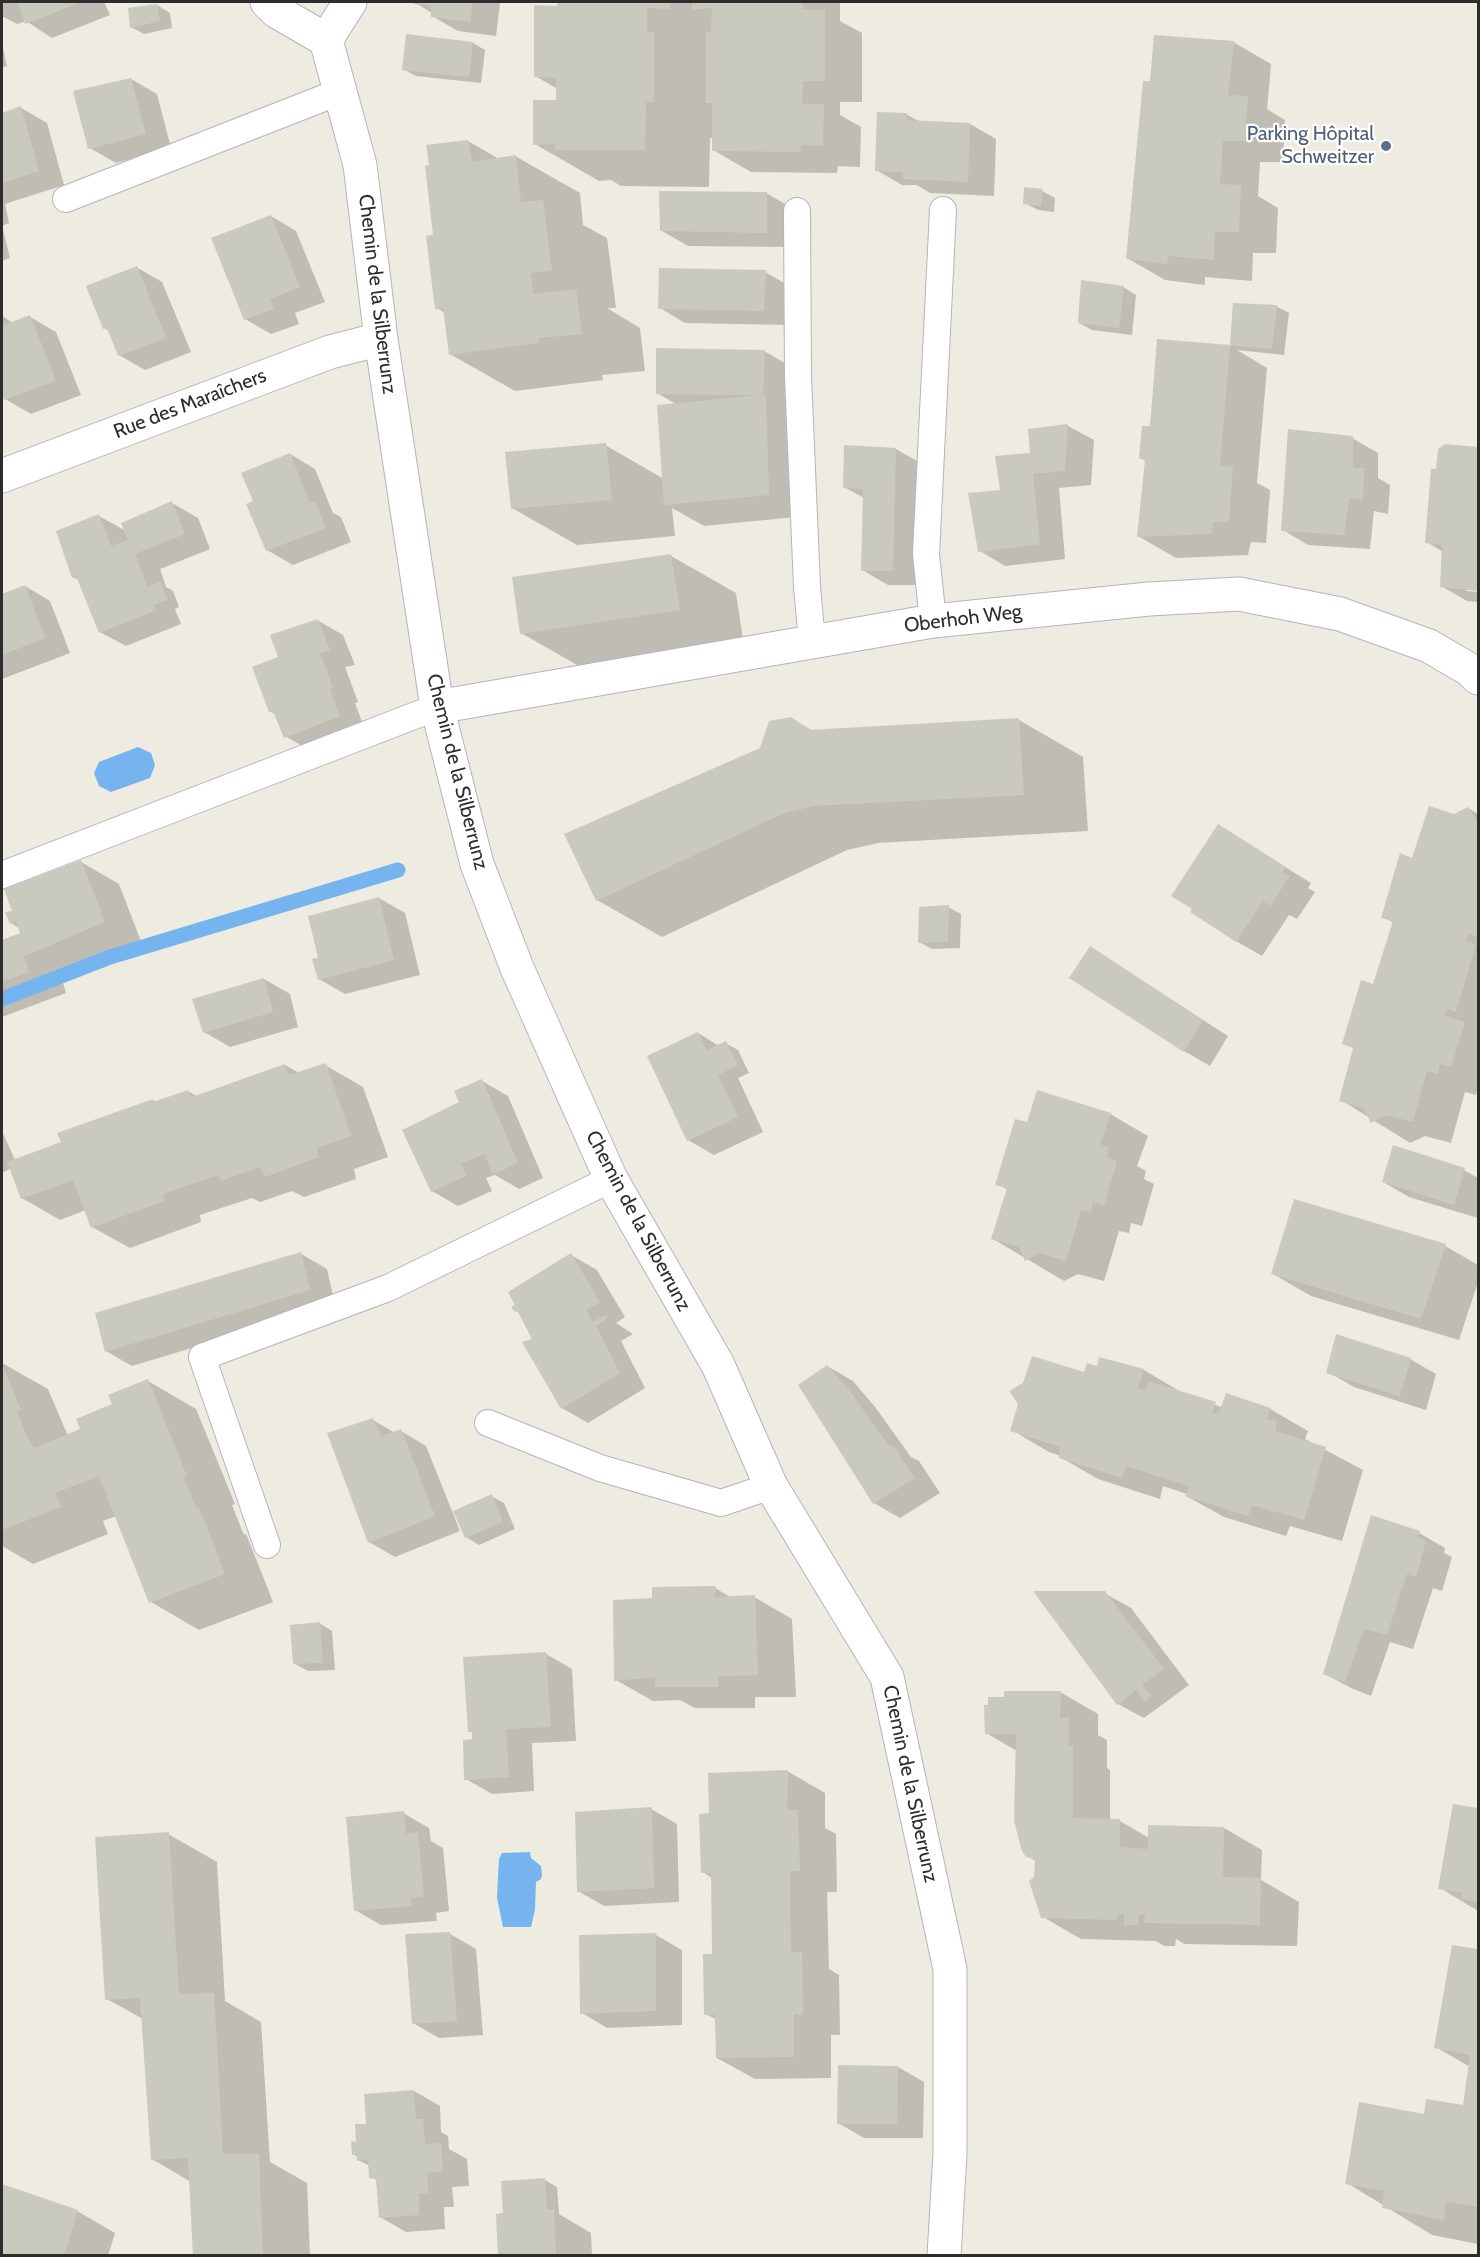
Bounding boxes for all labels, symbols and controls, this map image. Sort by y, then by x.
place label: Parking Hôpital Schweitzer [1247,122,1374,169]
marker: Parking Hôpital Schweitzer [1379,139,1393,153]
street label: Chemin de la Silberrunz [353,193,401,395]
street label: Rue des Maraîchers [110,364,270,444]
street label: Oberhoh Weg [903,600,1023,638]
street label: Chemin de la Silberrunz [421,672,493,872]
street label: Chemin de la Silberrunz [580,1127,696,1315]
street label: Chemin de la Silberrunz [877,1683,943,1885]

